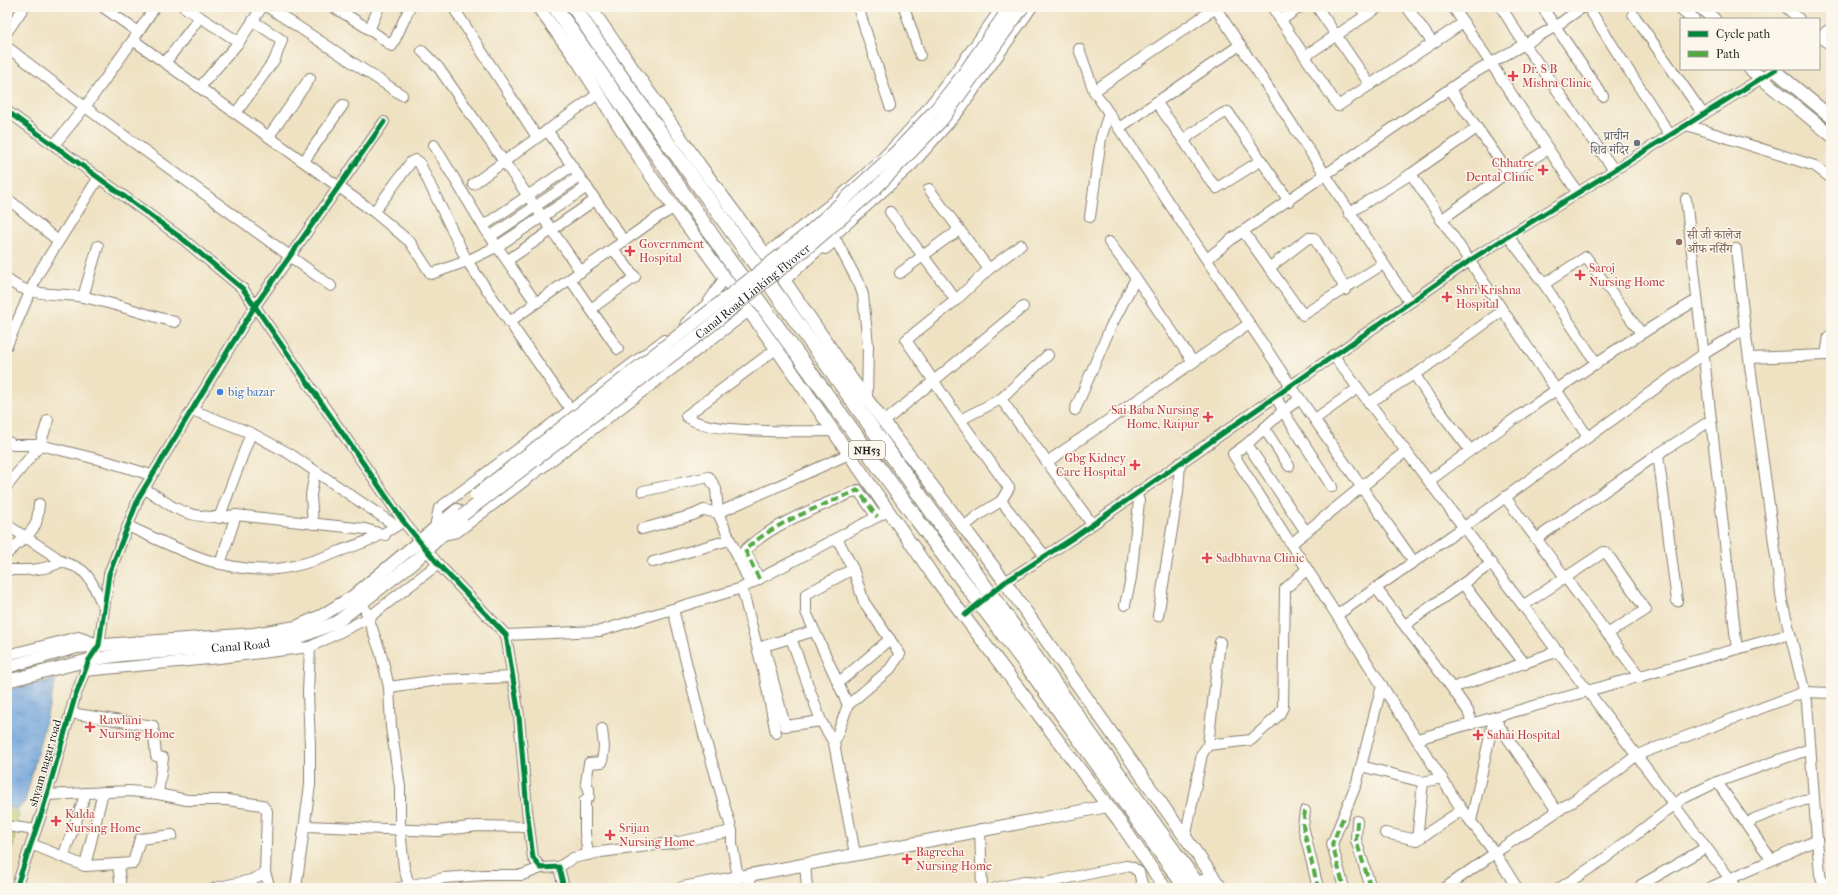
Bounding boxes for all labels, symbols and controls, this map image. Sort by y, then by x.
legend [1680,18,1820,70]
text: Cycle path [1716,27,1771,41]
text: Path [1716,47,1740,61]
place label: Dr. S B Mishra Clinic [1522,62,1592,90]
marker: Dr. S B Mishra Clinic [1507,70,1519,82]
place label: प्राचीन शिव मंदिर [1589,128,1630,157]
marker: प्राचीन शिव मंदिर [1632,138,1642,148]
place label: Chhatre Dental Clinic [1466,156,1534,184]
marker: Chhatre Dental Clinic [1537,164,1549,176]
place label: सी जी कालेज ऑफ नर्सिंग [1686,227,1742,256]
place label: Government Hospital [639,237,705,265]
marker: सी जी कालेज ऑफ नर्सिंग [1674,237,1684,247]
street label: Canal Road Linking Flyover [693,241,814,342]
marker: Government Hospital [624,245,636,257]
place label: Saroj Nursing Home [1589,261,1665,289]
marker: Saroj Nursing Home [1574,269,1586,281]
place label: Shri Krishna Hospital [1456,283,1522,311]
marker: Shri Krishna Hospital [1441,291,1453,303]
place label: big bazar [227,385,275,399]
marker: big bazar [215,387,225,397]
place label: Sai Baba Nursing Home, Raipur [1111,403,1200,431]
marker: Sai Baba Nursing Home, Raipur [1202,411,1214,423]
road number: NH53 [849,441,885,459]
place label: Gbg Kidney Care Hospital [1056,451,1127,479]
marker: Gbg Kidney Care Hospital [1129,459,1141,471]
place label: Sadbhavna Clinic [1216,551,1304,565]
marker: Sadbhavna Clinic [1201,552,1213,564]
street label: Canal Road [211,636,271,655]
place label: Rawlani Nursing Home [99,713,175,741]
street label: shyam nagar road [26,717,64,808]
marker: Rawlani Nursing Home [84,721,96,733]
place label: Sahai Hospital [1487,728,1561,742]
marker: Sahai Hospital [1472,729,1484,741]
place label: Kalda Nursing Home [65,807,141,835]
marker: Kalda Nursing Home [50,815,62,827]
place label: Srijan Nursing Home [619,821,695,849]
marker: Srijan Nursing Home [604,829,616,841]
place label: Bagrecha Nursing Home [916,845,992,873]
marker: Bagrecha Nursing Home [901,853,913,865]

